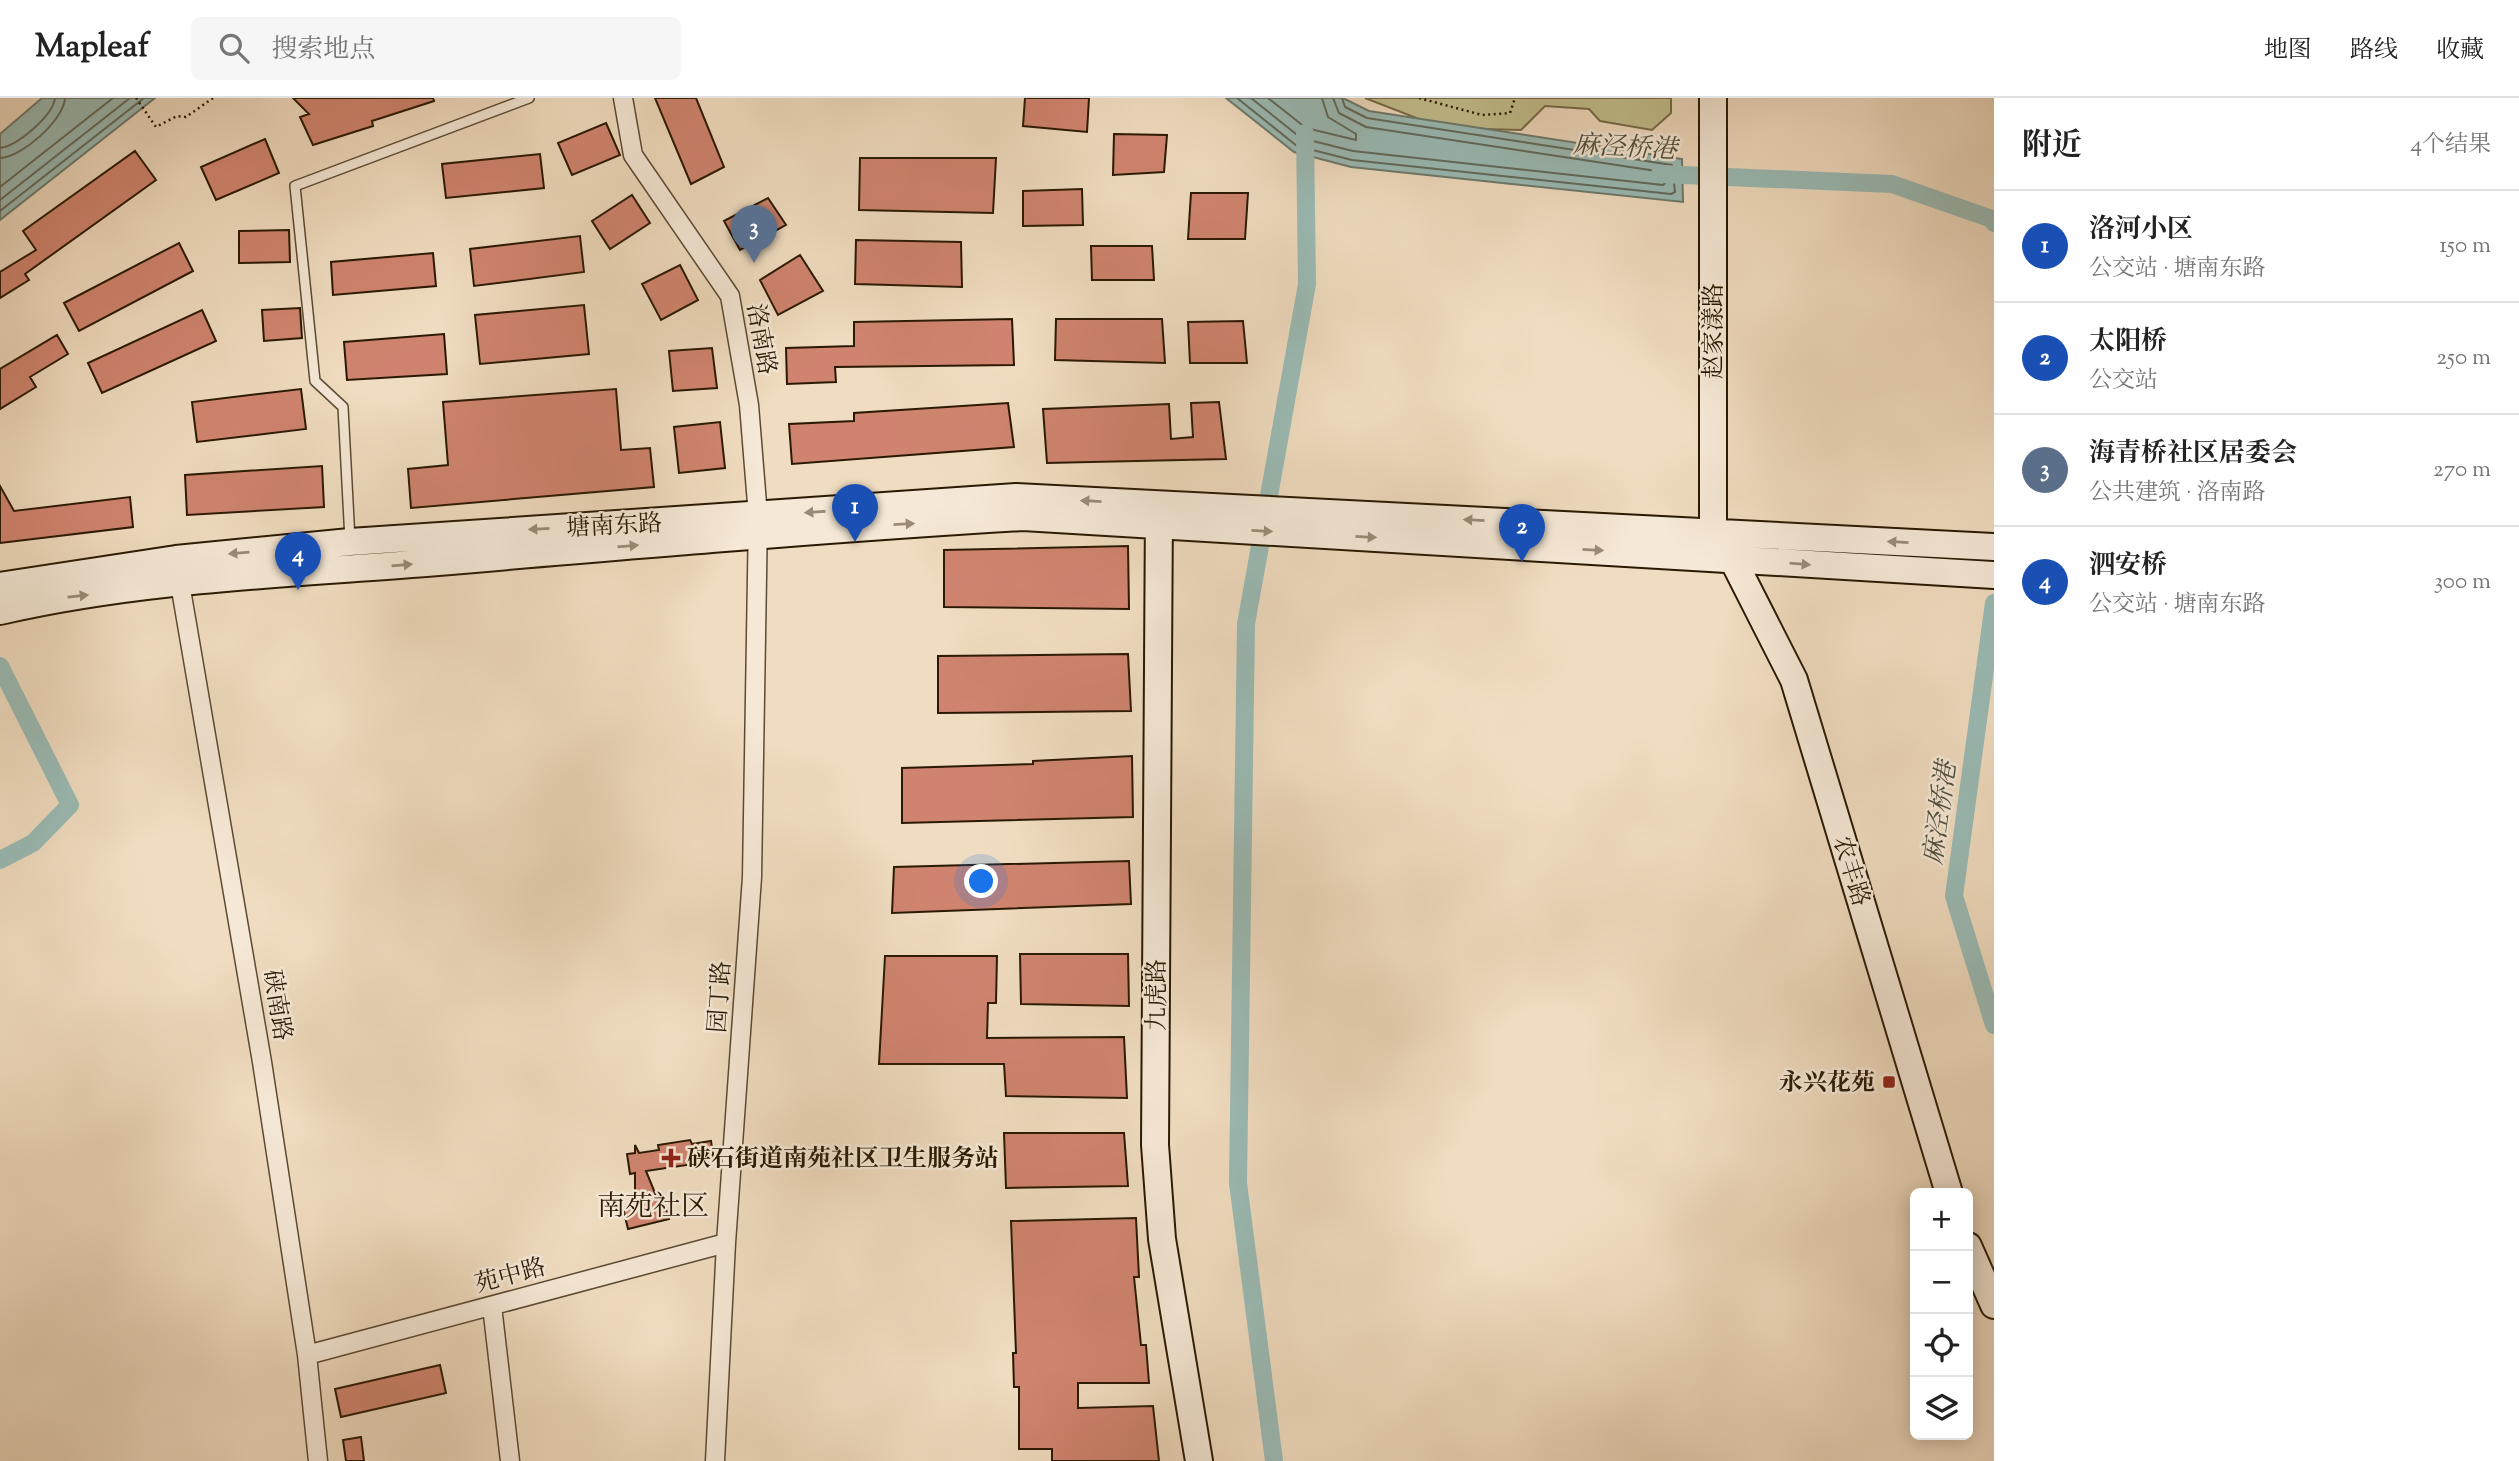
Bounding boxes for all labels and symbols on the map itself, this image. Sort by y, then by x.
water label: 麻泾桥港 [1572,127,1681,170]
pin: 3 [731,205,777,263]
street label: 赵家漾路 [1698,283,1732,379]
street label: 洛南路 [737,301,783,378]
pin: 1 [832,484,878,542]
one-way arrow [1080,496,1102,507]
pin: 2 [1499,504,1545,562]
one-way arrow [804,507,826,518]
street label: 塘南东路 [565,508,663,546]
one-way arrow [1463,514,1485,525]
one-way arrow [893,518,915,529]
one-way arrow [528,524,550,535]
one-way arrow [1251,525,1273,536]
one-way arrow [1355,531,1377,542]
pin: 4 [275,532,321,590]
one-way arrow [1887,536,1909,547]
one-way arrow [618,540,640,551]
one-way arrow [1583,544,1605,555]
one-way arrow [228,547,250,558]
one-way arrow [391,559,413,570]
one-way arrow [1790,559,1812,570]
one-way arrow [67,590,89,601]
water label: 麻泾桥港 [1916,756,1967,867]
street label: 农丰路 [1823,832,1877,911]
your location [964,864,998,898]
street label: 九虎路 [1141,959,1175,1031]
street label: 园丁路 [702,960,740,1034]
street label: 硖南路 [254,967,298,1044]
place label: 永兴花苑 [1779,1067,1875,1101]
marker: 永兴花苑 [1881,1074,1897,1090]
place label: 硖石街道南苑社区卫生服务站 [687,1143,999,1177]
marker: 硖石街道南苑社区卫生服务站 [661,1148,681,1168]
district label: 南苑社区 [597,1188,709,1228]
street label: 苑中路 [471,1251,550,1303]

